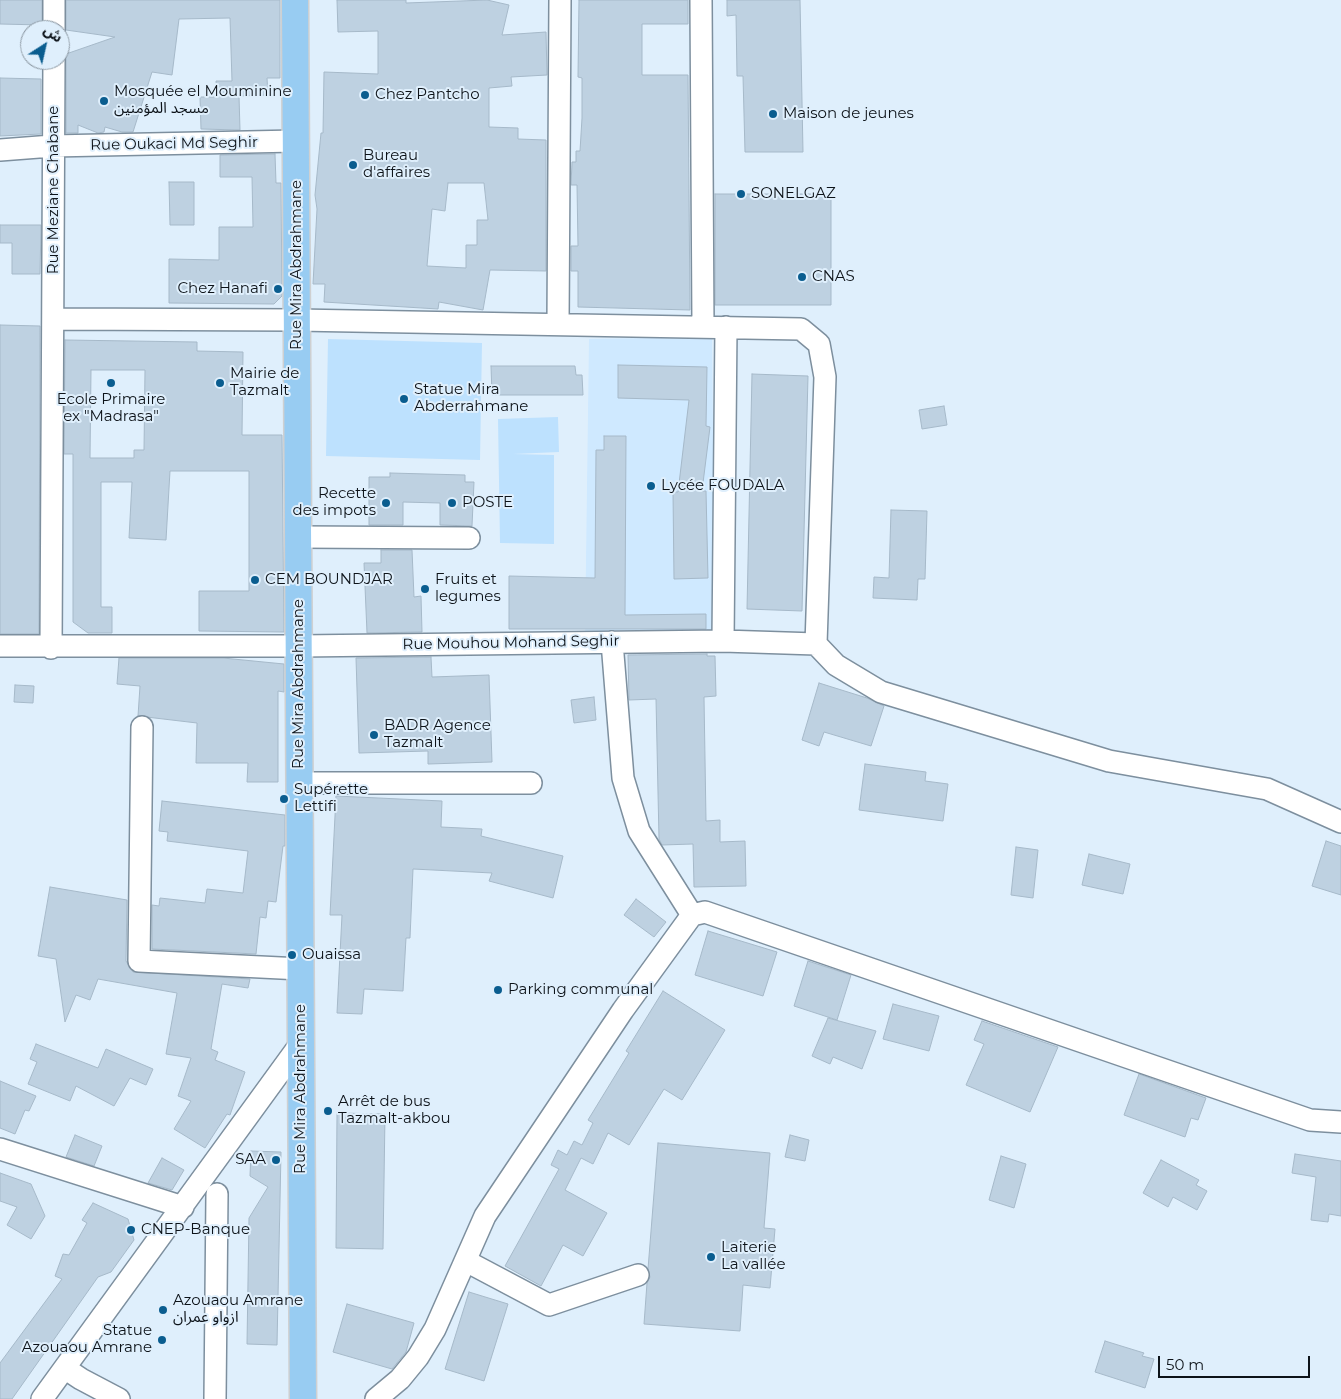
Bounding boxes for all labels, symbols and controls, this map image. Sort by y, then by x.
north arrow [20,20,70,70]
text: ش [40,21,66,46]
place label: Mosquée el Mouminine مسجد المؤمنين [114,83,292,118]
place label: Chez Pantcho [375,86,480,104]
marker: Chez Pantcho [359,89,371,101]
marker: Mosquée el Mouminine مسجد المؤمنين [98,95,110,107]
place label: Maison de jeunes [783,105,914,123]
street label: Rue Meziane Chabane [45,106,63,274]
marker: Maison de jeunes [767,108,779,120]
street label: Rue Oukaci Md Seghir [90,134,258,154]
place label: Bureau d'affaires [363,147,430,182]
marker: Bureau d'affaires [347,159,359,171]
street label: Rue Mira Abdrahmane [288,180,306,350]
place label: SONELGAZ [751,185,836,203]
marker: SONELGAZ [735,188,747,200]
place label: CNAS [812,268,855,286]
marker: CNAS [796,271,808,283]
place label: Chez Hanafi [177,280,268,298]
marker: Chez Hanafi [272,283,284,295]
place label: Mairie de Tazmalt [230,365,299,400]
marker: Ecole Primaire ex "Madrasa" [105,377,117,389]
marker: Mairie de Tazmalt [214,377,226,389]
place label: Statue Mira Abderrahmane [414,381,528,416]
place label: Ecole Primaire ex "Madrasa" [57,391,165,426]
marker: Statue Mira Abderrahmane [398,393,410,405]
place label: Lycée FOUDALA [661,477,785,495]
marker: Lycée FOUDALA [645,480,657,492]
place label: Recette des impots [293,485,376,520]
place label: POSTE [462,494,513,512]
marker: Recette des impots [380,497,392,509]
marker: POSTE [446,497,458,509]
place label: CEM BOUNDJAR [265,571,393,589]
place label: Fruits et legumes [435,571,501,606]
marker: CEM BOUNDJAR [249,574,261,586]
marker: Fruits et legumes [419,583,431,595]
street label: Rue Mira Abdrahmane [290,599,308,769]
street label: Rue Mouhou Mohand Seghir [402,632,620,654]
place label: BADR Agence Tazmalt [384,717,491,752]
marker: BADR Agence Tazmalt [368,729,380,741]
place label: Supérette Lettifi [294,781,368,816]
marker: Supérette Lettifi [278,793,290,805]
place label: Ouaissa [302,946,361,964]
marker: Ouaissa [286,949,298,961]
place label: Parking communal [508,981,653,999]
marker: Parking communal [492,984,504,996]
street label: Rue Mira Abdrahmane [292,1004,310,1174]
place label: Arrêt de bus Tazmalt-akbou [338,1093,451,1128]
marker: Arrêt de bus Tazmalt-akbou [322,1105,334,1117]
place label: SAA [235,1151,266,1169]
marker: SAA [270,1154,282,1166]
place label: CNEP-Banque [141,1221,250,1239]
marker: CNEP-Banque [125,1224,137,1236]
place label: Laiterie La vallée [721,1239,785,1274]
marker: Laiterie La vallée [705,1251,717,1263]
place label: Azouaou Amrane ازواو عمران [173,1292,303,1327]
marker: Azouaou Amrane ازواو عمران [157,1304,169,1316]
place label: Statue Azouaou Amrane [22,1322,152,1357]
marker: Statue Azouaou Amrane [156,1334,168,1346]
scale bar [1161,1346,1314,1378]
text: 50 m [1166,1355,1204,1374]

